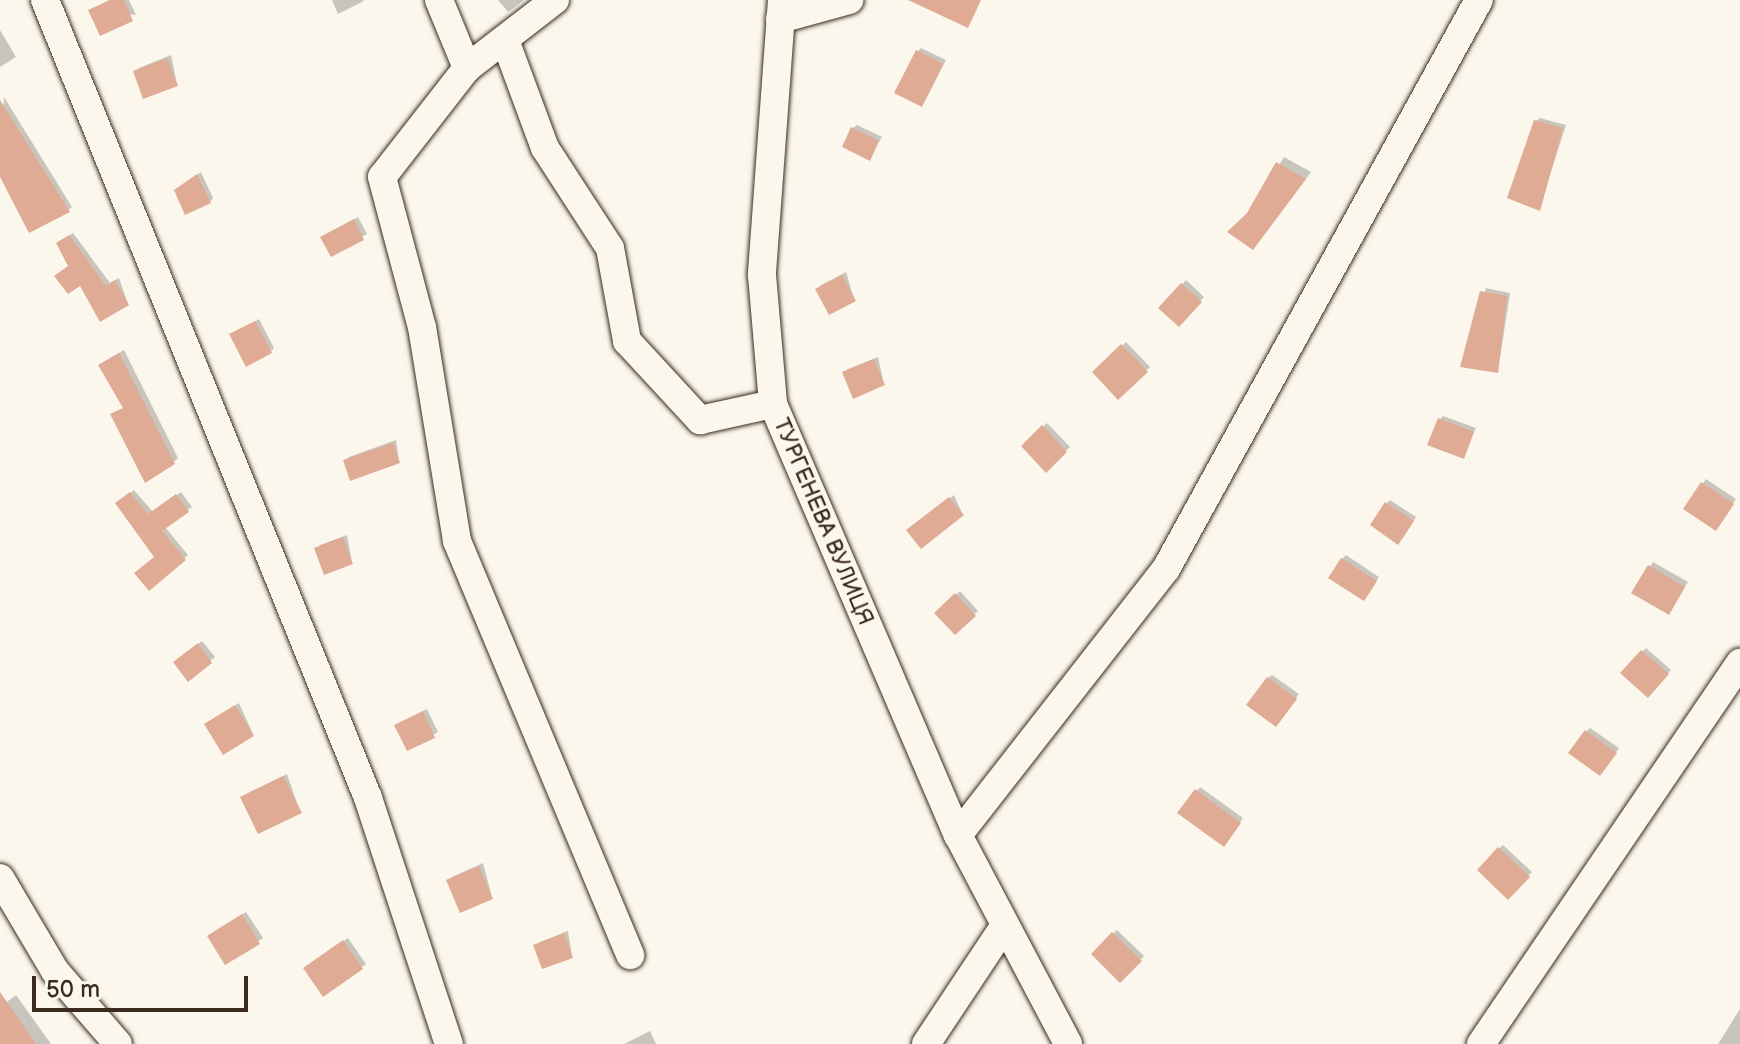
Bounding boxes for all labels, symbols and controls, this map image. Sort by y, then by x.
street label: ТУРГЕНЕВА ВУЛИЦЯ [767,415,879,629]
scale bar [36,960,252,1010]
text: 50 m [46,975,100,1004]

